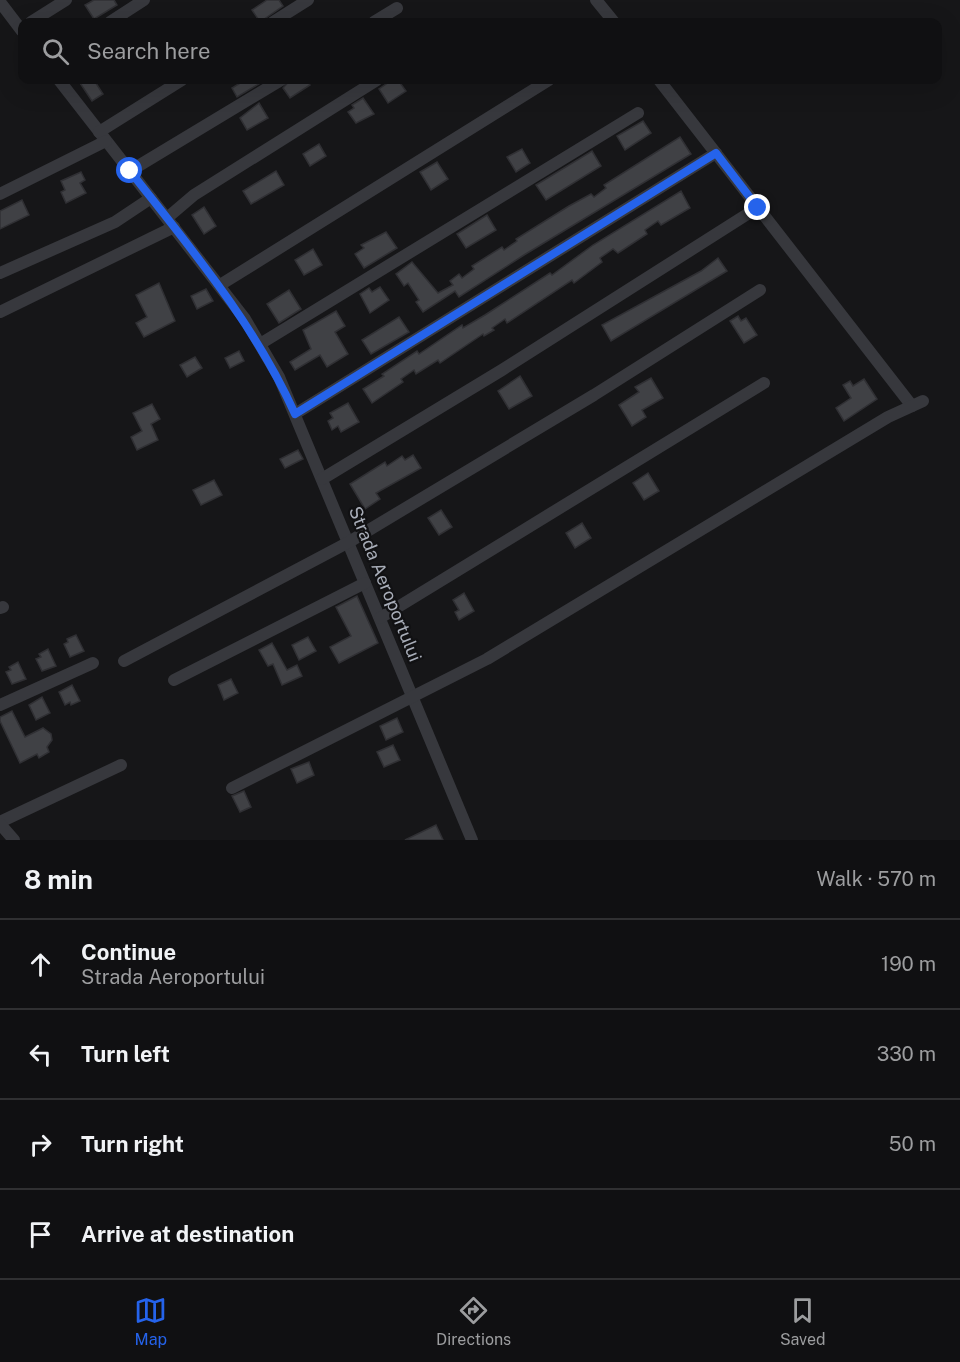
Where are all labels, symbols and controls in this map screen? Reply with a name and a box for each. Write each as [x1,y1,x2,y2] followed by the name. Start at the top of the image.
[18,18,942,84] search box
[39,35,72,68] icon: search
[87,38,211,64] text: Search here
[116,157,142,183] route start
[744,194,770,220] route end
[345,503,426,665] street label: Strada Aeroportului
[24,864,93,895] text: 8 min
[817,867,936,891] text: Walk · 570 m
[81,939,176,965] text: Continue
[24,948,57,981] icon: ahead
[881,952,936,976] text: 190 m
[81,965,265,989] text: Strada Aeroportului
[24,1038,57,1071] icon: left
[81,1041,170,1067] text: Turn left
[877,1042,936,1066] text: 330 m
[24,1128,57,1161] icon: right
[81,1131,184,1157] text: Turn right
[889,1132,936,1156] text: 50 m
[24,1218,57,1251] icon: arrive
[81,1221,294,1247] text: Arrive at destination
[134,1294,167,1349] tab: Map
[436,1294,511,1349] tab: Directions
[780,1294,826,1349] tab: Saved

